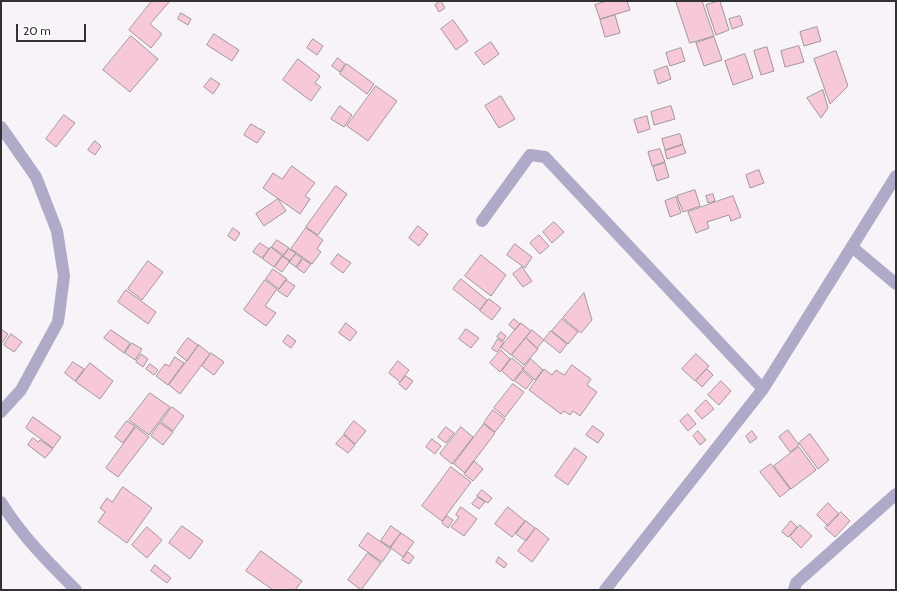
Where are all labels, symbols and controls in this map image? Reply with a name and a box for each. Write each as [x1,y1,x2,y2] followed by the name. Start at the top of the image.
[18,16,88,42] scale bar
[23,23,51,38] text: 20 m

